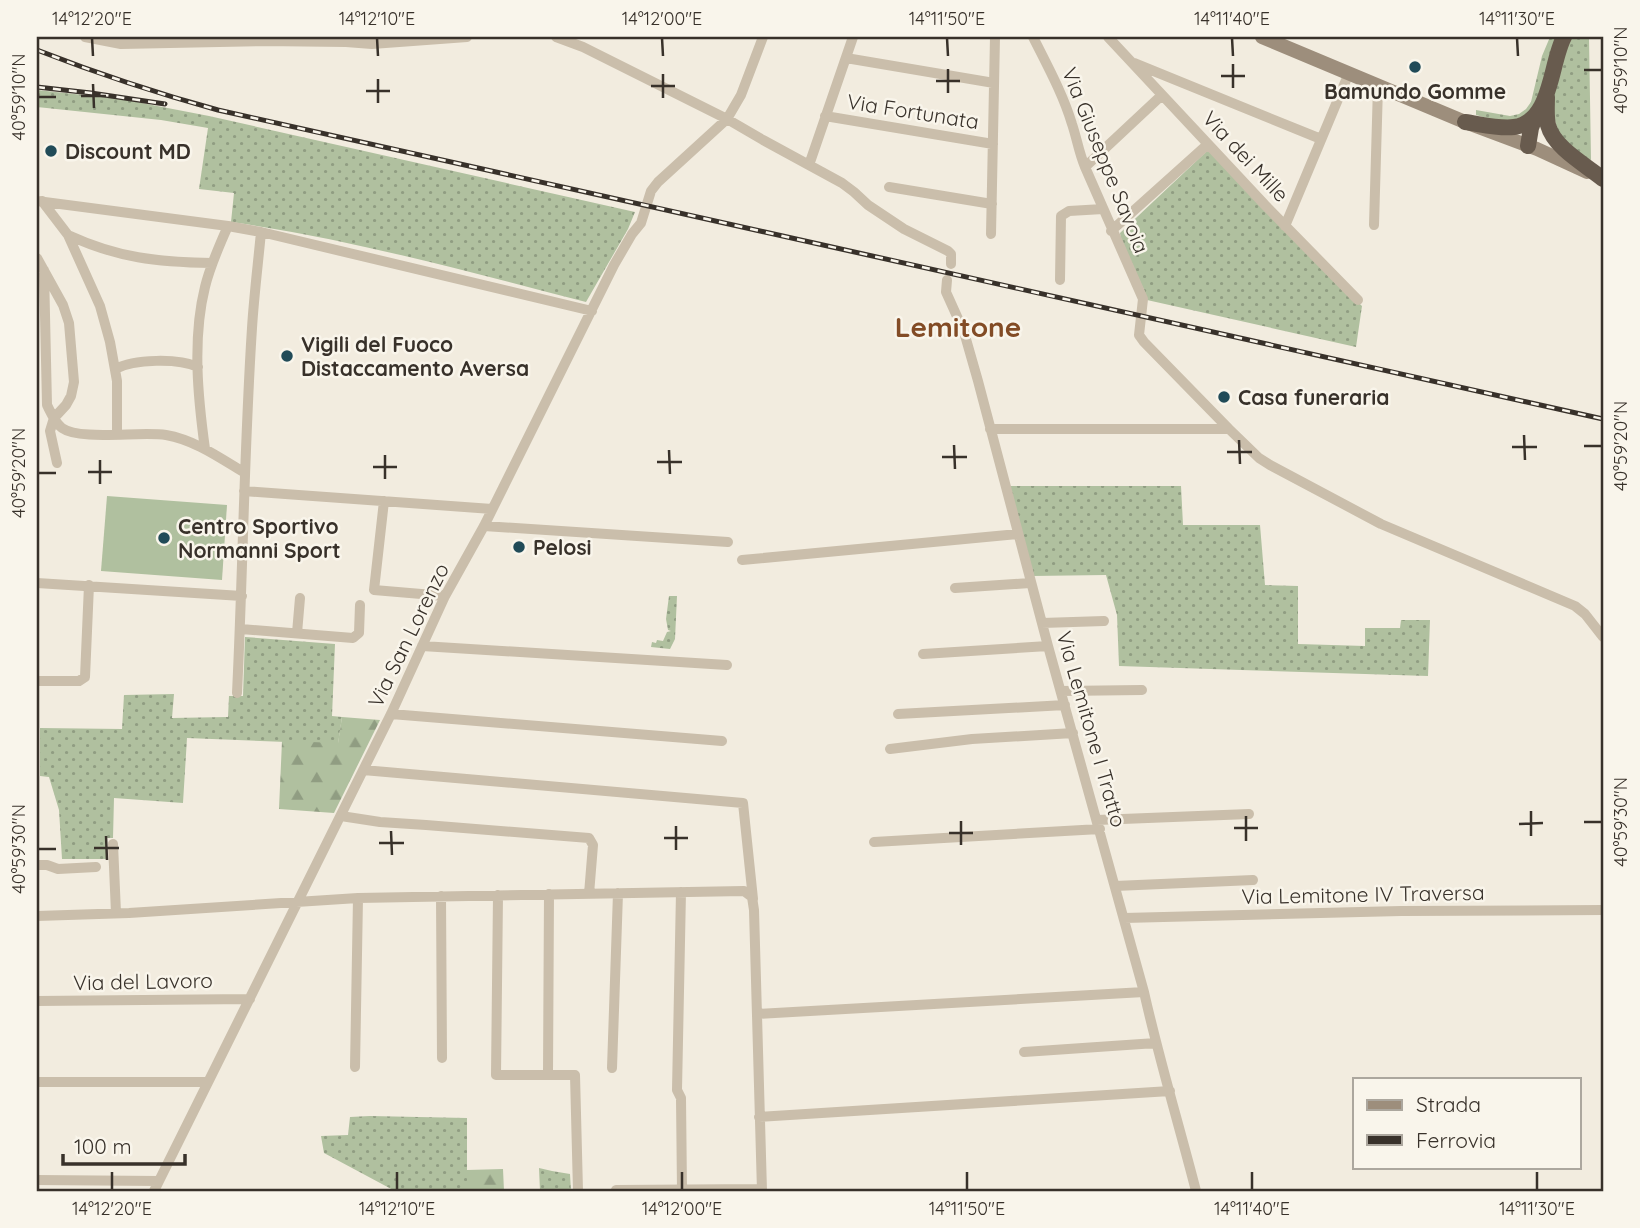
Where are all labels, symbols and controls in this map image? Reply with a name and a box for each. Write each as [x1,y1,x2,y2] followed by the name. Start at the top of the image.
[52,7,132,30] text: 14°12'20"E
[339,7,415,30] text: 14°12'10"E
[622,7,702,30] text: 14°12'00"E
[909,7,985,30] text: 14°11'50"E
[1194,7,1270,30] text: 14°11'40"E
[1479,7,1555,30] text: 14°11'30"E
[1609,27,1632,113] text: 40°59'10"N
[7,54,30,140] text: 40°59'10"N
[1407,59,1423,75] marker: Bamundo Gomme
[1057,63,1155,257] street label: Via Giuseppe Savoia
[1324,78,1506,104] place label: Bamundo Gomme
[845,88,981,134] street label: Via Fortunata
[1197,105,1295,207] street label: Via dei Mille
[65,138,191,164] place label: Discount MD
[43,143,59,159] marker: Discount MD
[895,309,1021,344] district label: Lemitone
[301,331,529,381] place label: Vigili del Fuoco Distaccamento Aversa
[279,348,295,364] marker: Vigili del Fuoco Distaccamento Aversa
[1238,384,1389,410] place label: Casa funeraria
[1216,389,1232,405] marker: Casa funeraria
[1609,401,1632,491] text: 40°59'20"N
[7,428,30,518] text: 40°59'20"N
[178,513,341,563] place label: Centro Sportivo Normanni Sport
[156,530,172,546] marker: Centro Sportivo Normanni Sport
[533,534,592,560] place label: Pelosi
[511,539,527,555] marker: Pelosi
[362,559,454,711] street label: Via San Lorenzo
[1052,628,1132,830] street label: Via Lemitone I Tratto
[1609,777,1632,867] text: 40°59'30"N
[7,804,30,894] text: 40°59'30"N
[1241,879,1485,909] street label: Via Lemitone IV Traversa
[73,967,213,995] street label: Via del Lavoro
[1353,1078,1580,1168] legend
[1416,1091,1481,1117] text: Strada
[63,1123,186,1167] scale bar
[1416,1127,1496,1153] text: Ferrovia
[74,1133,132,1159] text: 100 m
[72,1197,152,1220] text: 14°12'20"E
[359,1197,435,1220] text: 14°12'10"E
[642,1197,722,1220] text: 14°12'00"E
[929,1197,1005,1220] text: 14°11'50"E
[1214,1197,1290,1220] text: 14°11'40"E
[1499,1197,1575,1220] text: 14°11'30"E

